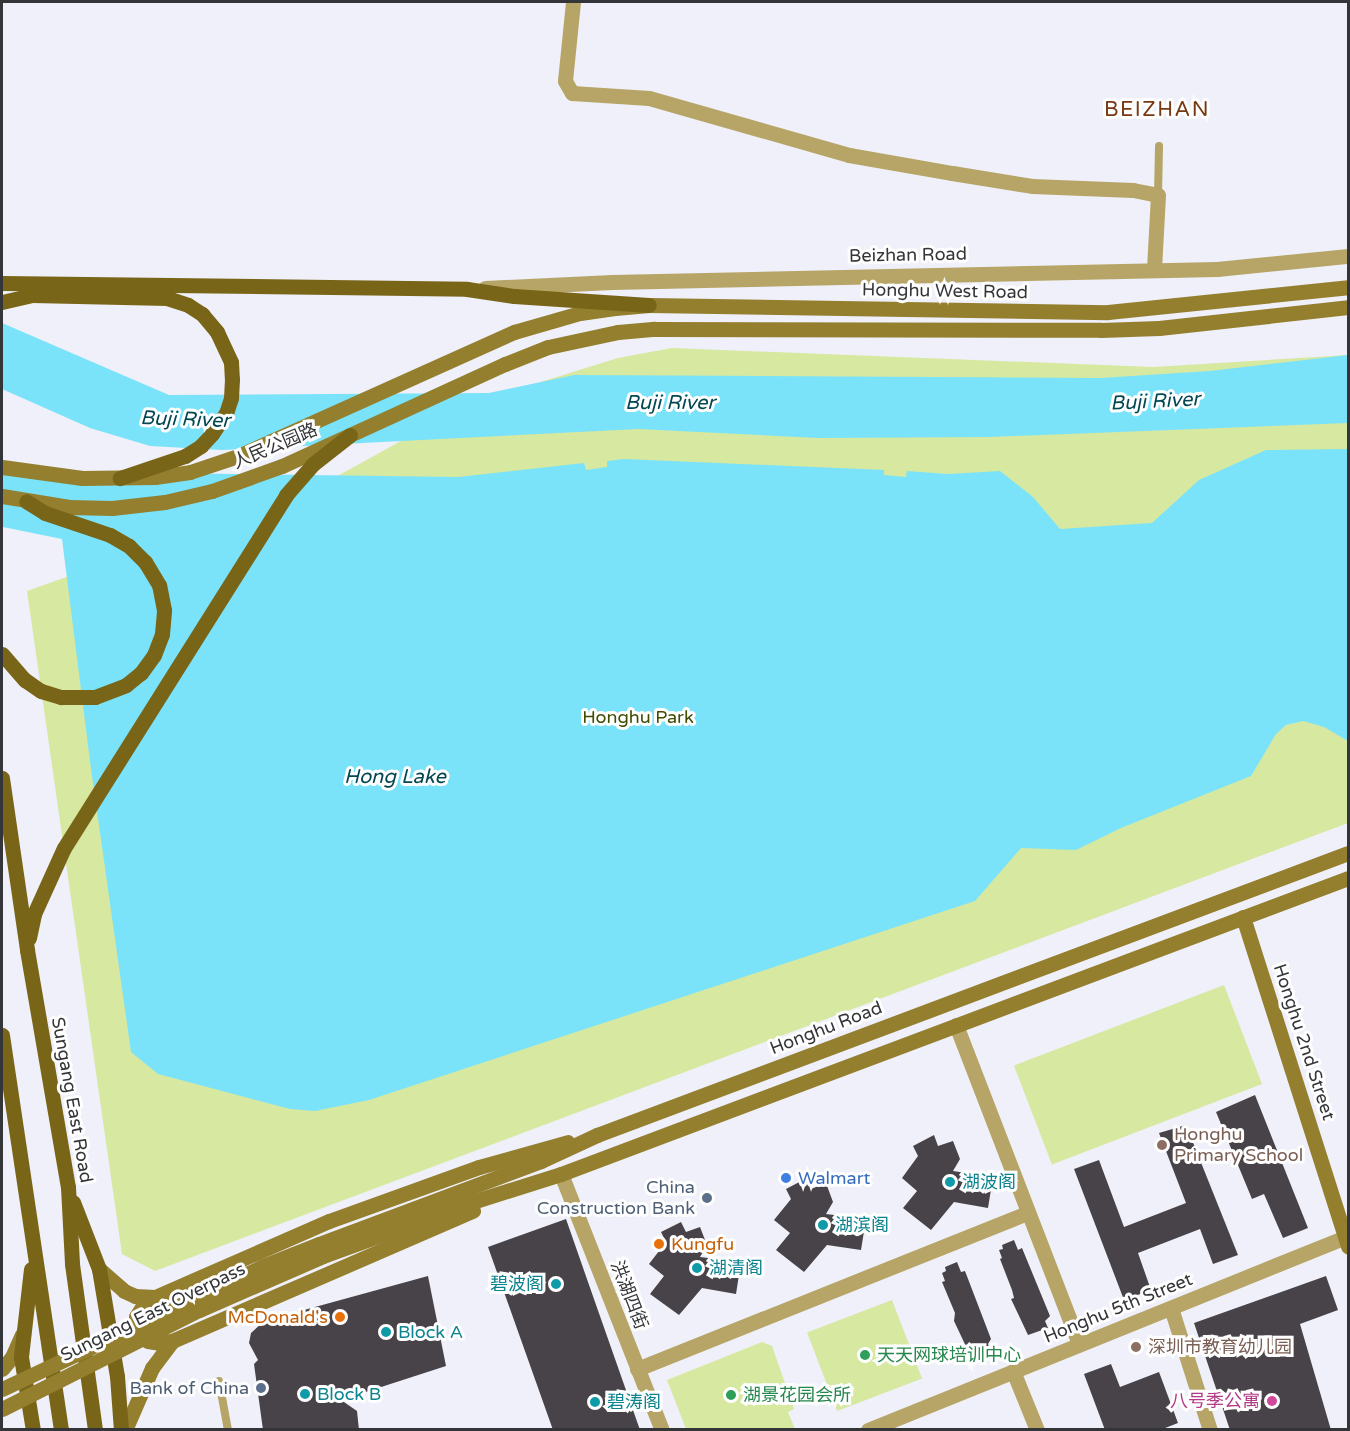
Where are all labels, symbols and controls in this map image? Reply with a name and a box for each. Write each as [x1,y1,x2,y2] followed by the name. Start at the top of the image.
[1104,97,1210,123] district label: BEIZHAN
[849,243,967,267] street label: Beizhan Road
[862,279,1028,303] street label: Honghu West Road
[1110,388,1200,416] water label: Buji River
[625,391,715,415] water label: Buji River
[140,406,230,434] water label: Buji River
[229,418,321,474] street label: 人民公园路
[582,706,694,728] park label: Honghu Park
[344,765,446,789] water label: Hong Lake
[1269,961,1339,1123] street label: Honghu 2nd Street
[767,997,885,1059] street label: Honghu Road
[47,1015,97,1185] street label: Sungang East Road
[1174,1124,1303,1166] place label: Honghu Primary School
[1155,1138,1169,1152] marker: Honghu Primary School
[798,1167,870,1189] place label: Walmart
[779,1171,793,1185] marker: Walmart
[962,1171,1016,1193] place label: 湖波阁
[943,1175,957,1189] marker: 湖波阁
[537,1177,695,1220] place label: China Construction Bank
[700,1191,714,1205] marker: China Construction Bank
[835,1214,889,1236] place label: 湖滨阁
[816,1218,830,1232] marker: 湖滨阁
[671,1233,734,1255] place label: Kungfu
[652,1237,666,1251] marker: Kungfu
[709,1257,763,1279] place label: 湖清阁
[57,1258,249,1366] street label: Sungang East Overpass
[606,1258,652,1332] street label: 洪湖四街
[690,1261,704,1275] marker: 湖清阁
[1041,1268,1195,1348] street label: Honghu 5th Street
[490,1273,544,1295] place label: 碧波阁
[549,1277,563,1291] marker: 碧波阁
[228,1306,328,1328] place label: McDonald's
[333,1310,347,1324] marker: McDonald's
[398,1321,463,1343] place label: Block A
[379,1325,393,1339] marker: Block A
[1148,1336,1292,1358] place label: 深圳市教育幼儿园
[1129,1340,1143,1354] marker: 深圳市教育幼儿园
[877,1344,1021,1366] place label: 天天网球培训中心
[858,1348,872,1362] marker: 天天网球培训中心
[130,1377,249,1399] place label: Bank of China
[254,1381,268,1395] marker: Bank of China
[317,1383,381,1405] place label: Block B
[743,1384,851,1406] place label: 湖景花园会所
[298,1387,312,1401] marker: Block B
[724,1388,738,1402] marker: 湖景花园会所
[1170,1390,1260,1412] place label: 八号季公寓
[607,1391,661,1413] place label: 碧涛阁
[1265,1394,1279,1408] marker: 八号季公寓
[588,1395,602,1409] marker: 碧涛阁

